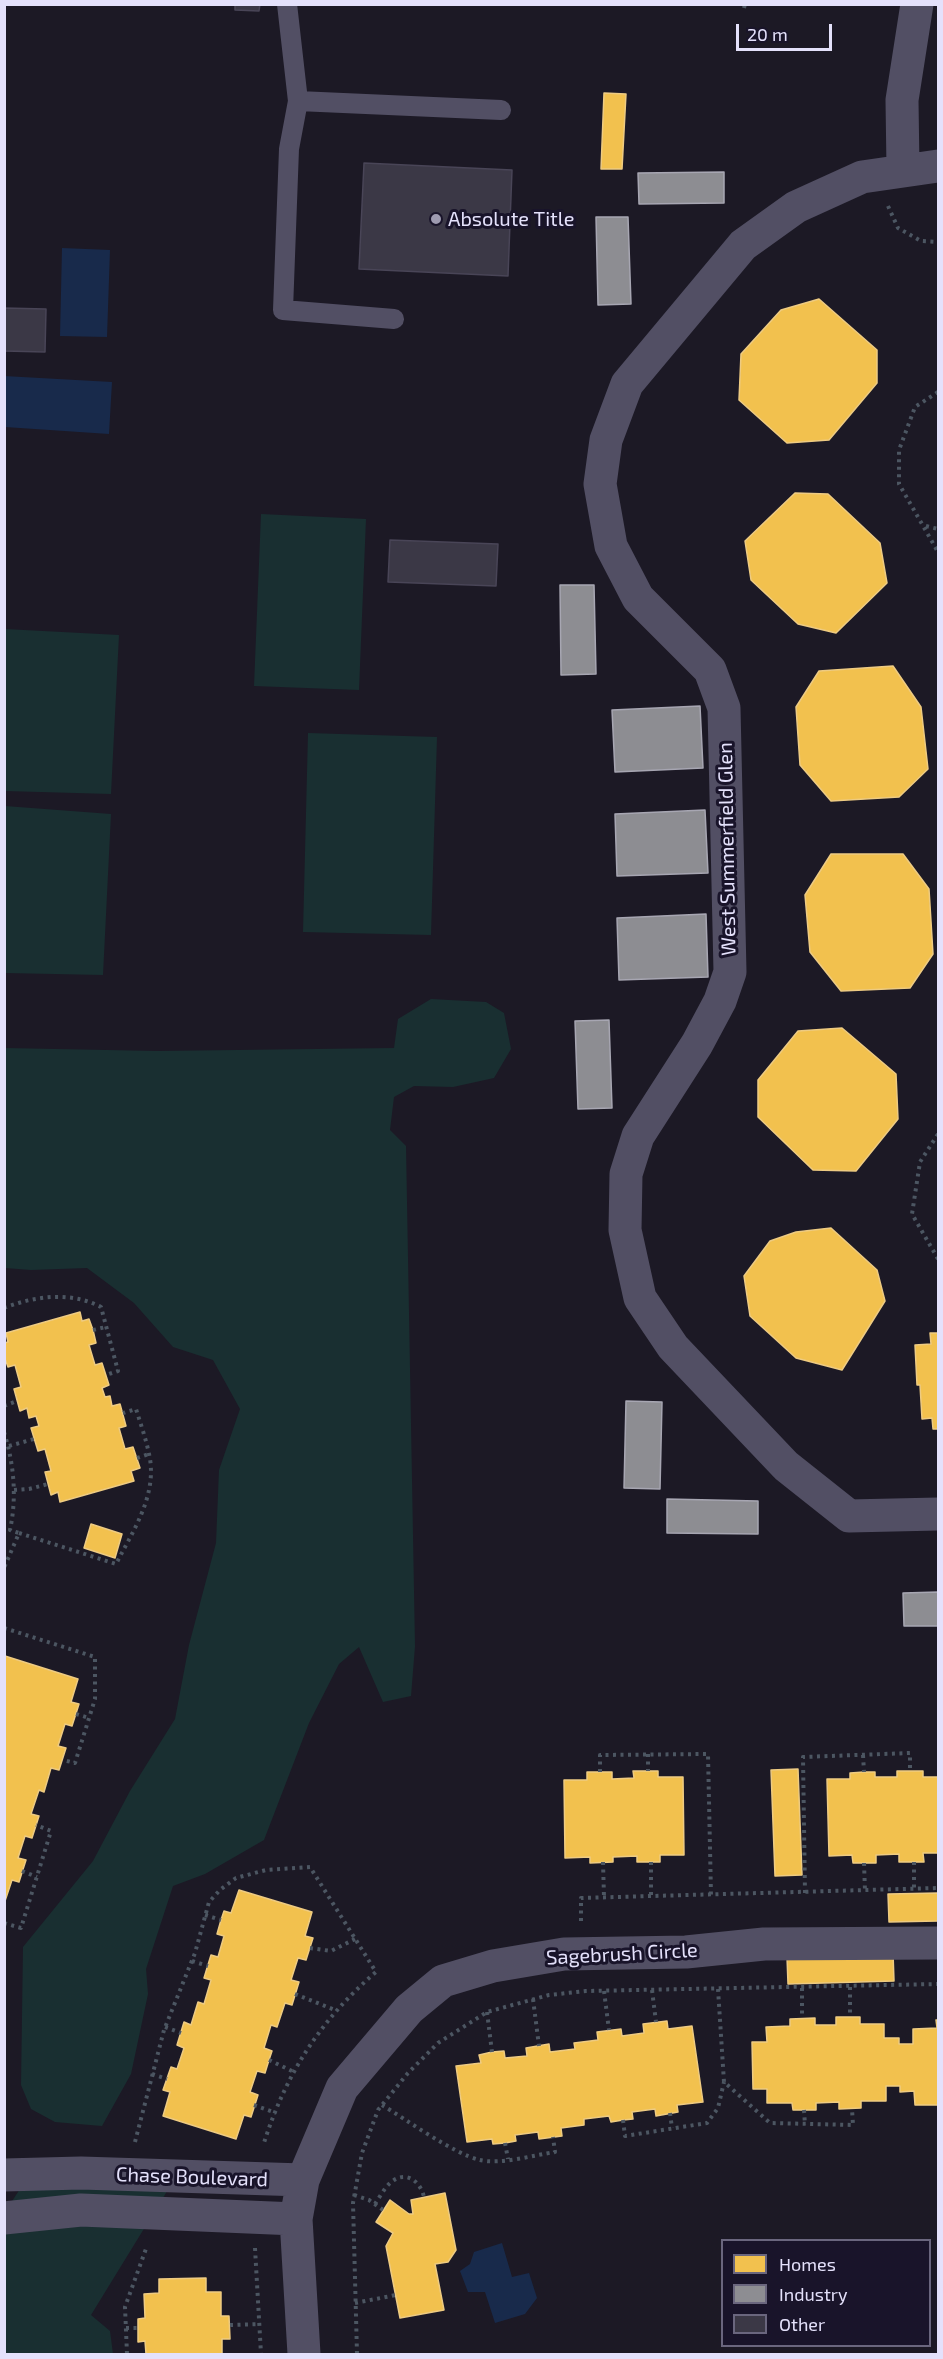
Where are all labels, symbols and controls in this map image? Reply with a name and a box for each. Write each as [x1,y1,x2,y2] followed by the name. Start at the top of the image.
[739,12,835,50] scale bar
[747,23,788,45] text: 20 m
[448,207,574,231] place label: Absolute Title
[429,212,443,226] marker: Absolute Title
[713,742,741,956] street label: West Summerfield Glen
[546,1938,698,1970] street label: Sagebrush Circle
[116,2162,268,2192] street label: Chase Boulevard
[721,2239,931,2347] legend
[779,2253,836,2275] text: Homes
[779,2283,848,2305] text: Industry
[779,2313,825,2335] text: Other

